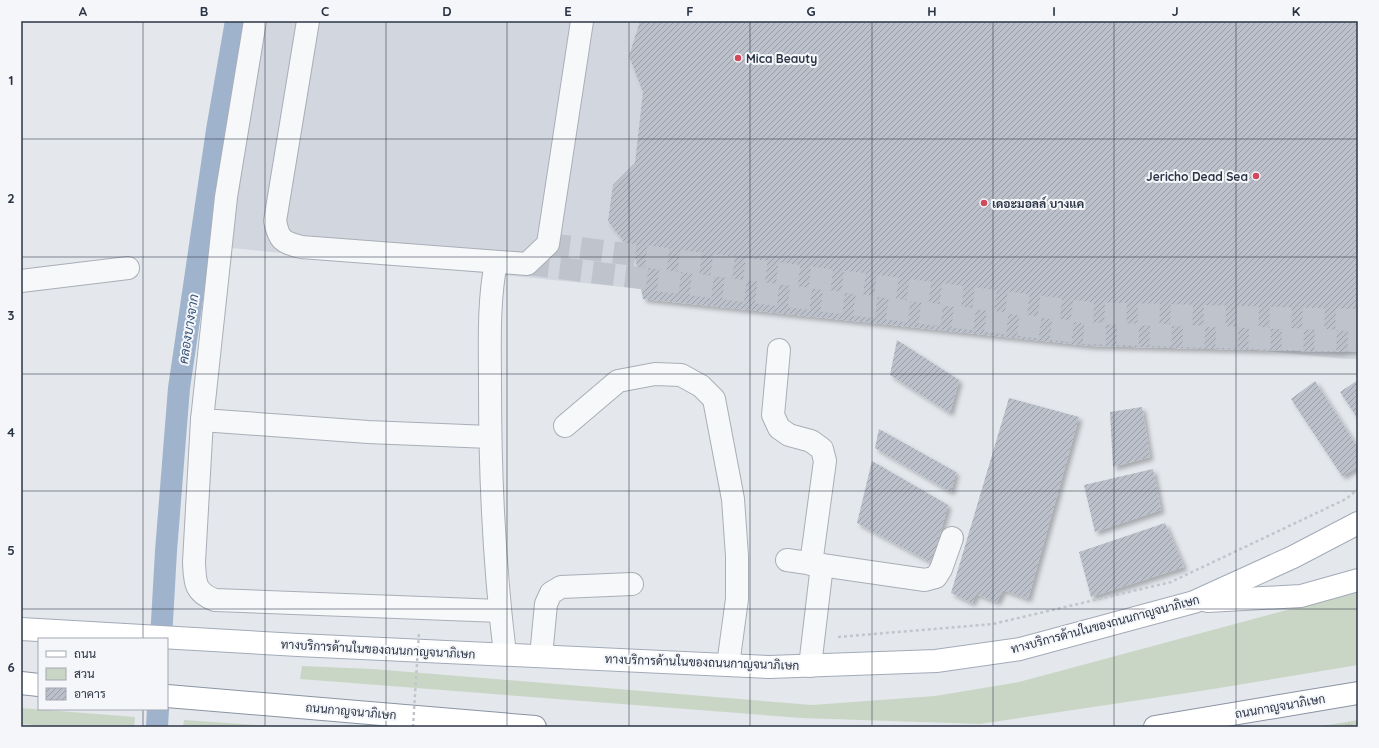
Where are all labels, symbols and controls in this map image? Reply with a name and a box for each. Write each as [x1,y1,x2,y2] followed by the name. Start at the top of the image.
[79,3,88,19] text: A
[200,3,208,19] text: B
[321,3,329,19] text: C
[442,3,452,19] text: D
[564,3,572,19] text: E
[686,3,694,19] text: F
[806,3,816,19] text: G
[927,3,937,19] text: H
[1052,3,1056,19] text: I
[1171,3,1179,19] text: J
[1292,3,1301,19] text: K
[746,51,817,66] place label: Mica Beauty
[733,53,743,63] marker: Mica Beauty
[8,72,14,88] text: 1
[1146,169,1248,184] place label: Jericho Dead Sea
[1251,171,1261,181] marker: Jericho Dead Sea
[7,190,15,206] text: 2
[992,196,1084,211] place label: เดอะมอลล์ บางแค
[979,198,989,208] marker: เดอะมอลล์ บางแค
[175,293,201,365] water label: คลองบางจาก
[8,307,15,323] text: 3
[7,424,15,440] text: 4
[7,542,15,558] text: 5
[1009,592,1201,656] street label: ทางบริการด้านในของถนนกาญจนาภิเษก
[280,636,476,662] street label: ทางบริการด้านในของถนนกาญจนาภิเษก
[38,638,168,710] legend
[74,646,97,661] text: ถนน
[604,651,800,673] street label: ทางบริการด้านในของถนนกาญจนาภิเษก
[7,659,15,675] text: 6
[74,666,95,681] text: สวน
[74,686,106,701] text: อาคาร
[1234,691,1326,721] street label: ถนนกาญจนาภิเษก
[305,700,397,722] street label: ถนนกาญจนาภิเษก

